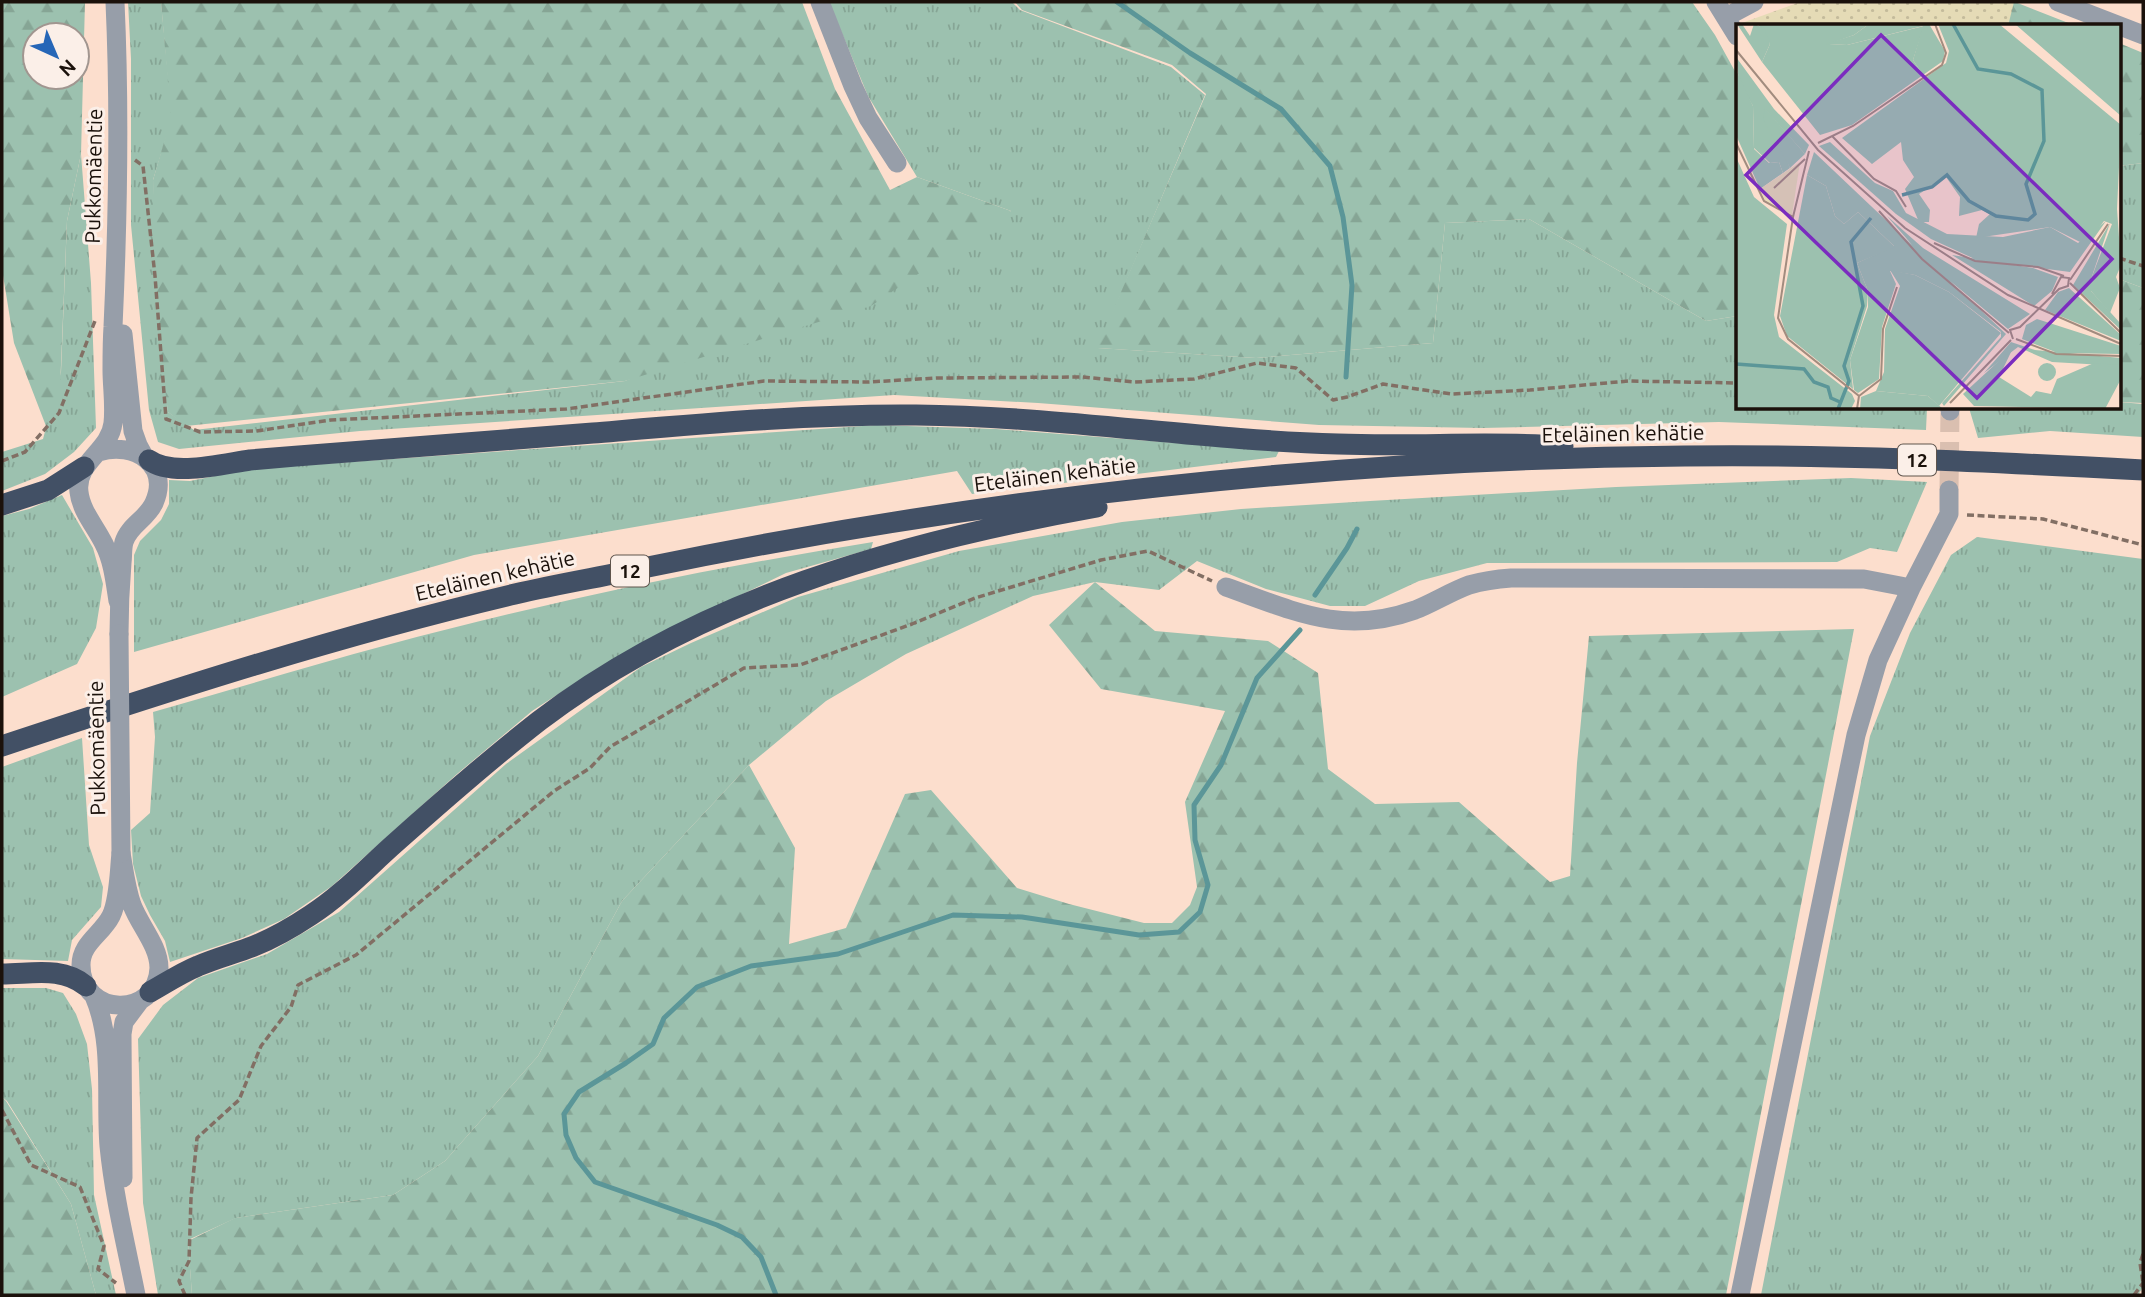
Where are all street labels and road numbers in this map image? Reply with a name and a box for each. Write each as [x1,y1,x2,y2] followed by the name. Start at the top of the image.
[80,108,106,244] street label: Pukkomäentie
[1541,420,1705,446] street label: Eteläinen kehätie
[1898,444,1936,475] road number: 12
[973,452,1137,496] street label: Eteläinen kehätie
[413,545,577,605] street label: Eteläinen kehätie
[611,556,649,586] road number: 12
[83,680,109,816] street label: Pukkomäentie

